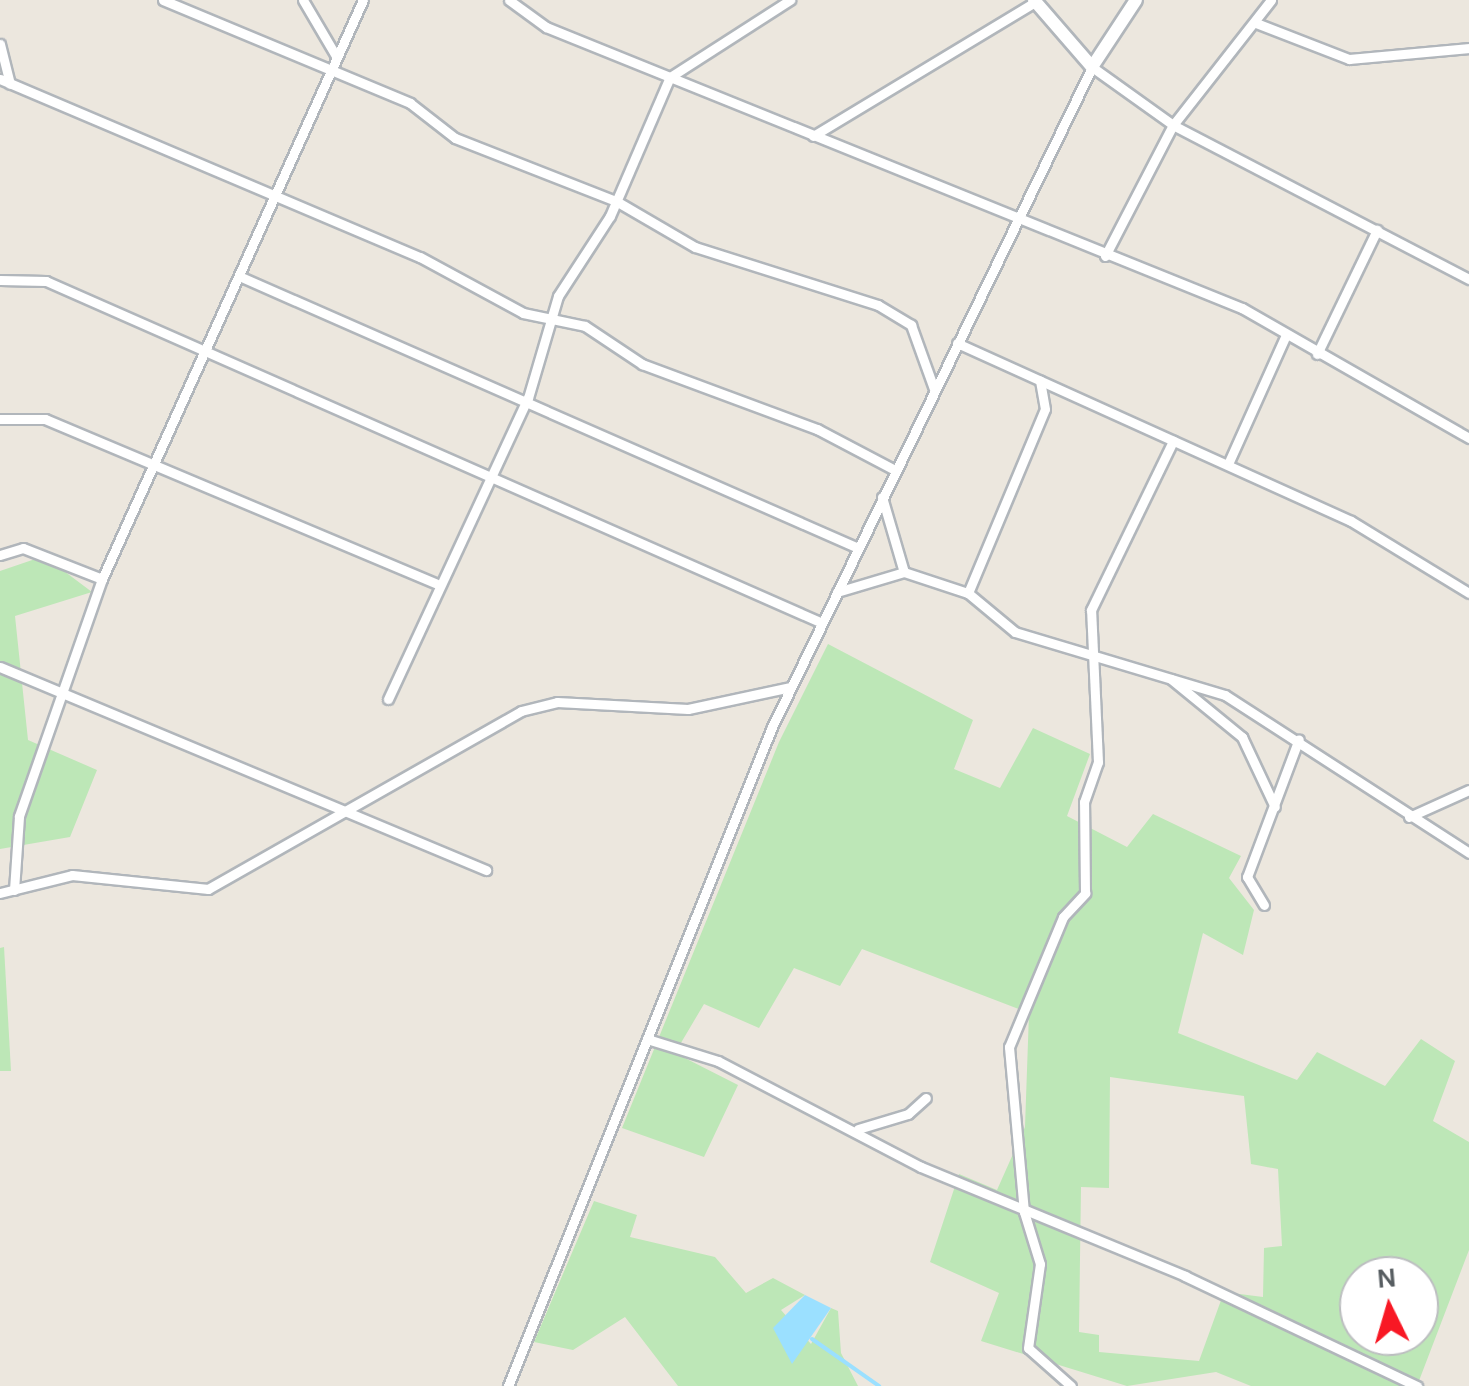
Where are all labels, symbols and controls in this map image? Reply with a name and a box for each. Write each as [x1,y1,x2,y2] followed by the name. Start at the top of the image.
[1339,1256,1439,1356] north arrow
[1375,1260,1398,1295] text: N

